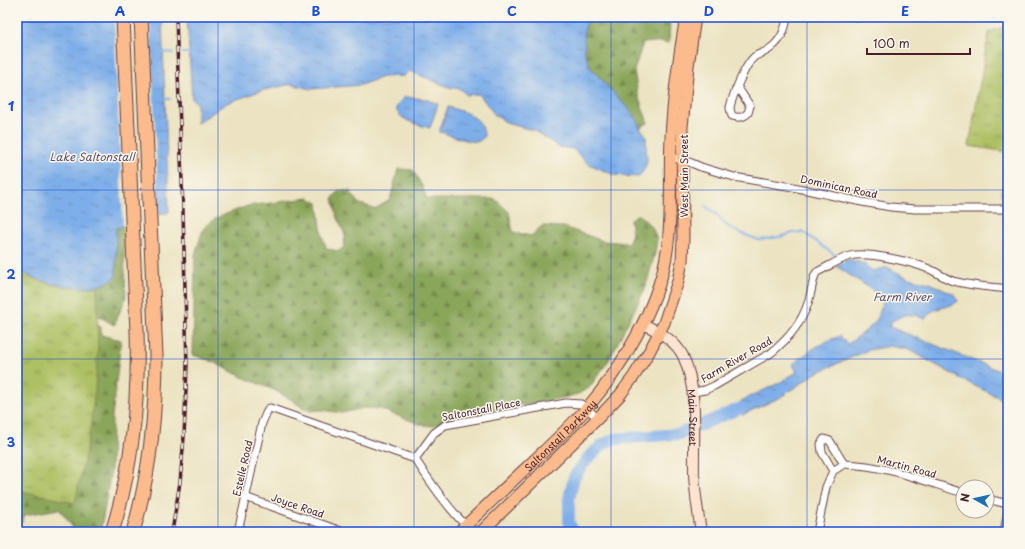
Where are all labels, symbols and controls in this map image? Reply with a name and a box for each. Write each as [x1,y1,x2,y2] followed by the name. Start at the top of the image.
[115,1,125,20] text: A
[312,1,321,20] text: B
[507,1,517,20] text: C
[704,1,714,20] text: D
[901,1,909,20] text: E
[867,30,970,56] scale bar
[873,34,910,52] text: 100 m
[8,96,14,115] text: 1
[676,134,691,218] street label: West Main Street
[50,148,137,165] water label: Lake Saltonstall
[799,171,879,202] street label: Dominican Road
[6,264,16,283] text: 2
[873,288,933,305] water label: Farm River
[697,332,775,386] street label: Farm River Road
[685,388,702,446] street label: Main Street
[441,394,521,424] street label: Saltonstall Place
[520,396,600,474] street label: Saltonstall Parkway
[7,432,16,451] text: 3
[228,438,256,498] street label: Estelle Road
[876,451,939,481] street label: Martin Road
[955,479,995,519] north arrow
[269,489,327,522] street label: Joyce Road
[956,492,974,503] text: N

